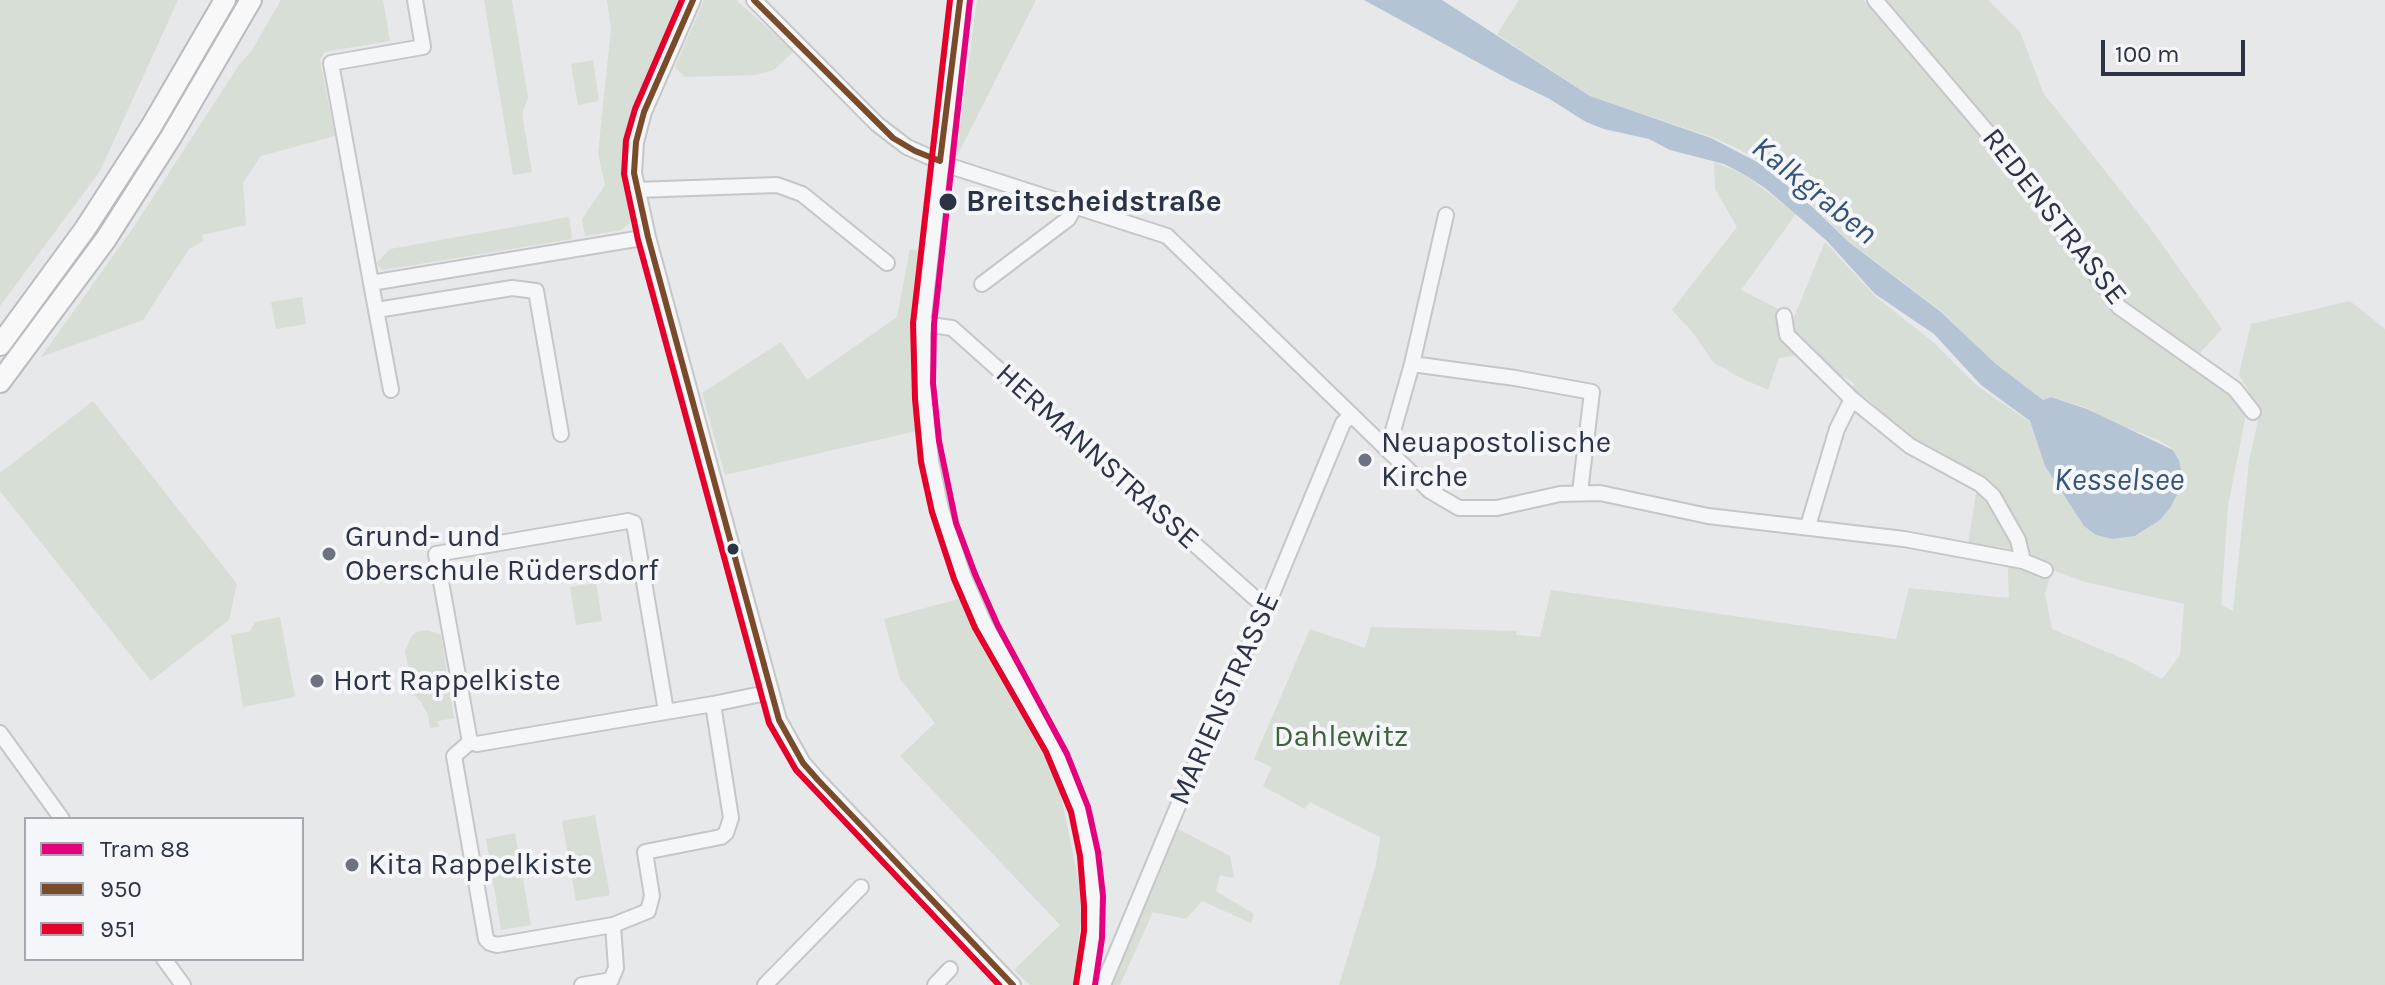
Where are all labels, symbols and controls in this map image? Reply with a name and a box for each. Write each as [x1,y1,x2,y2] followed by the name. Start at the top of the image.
[2105,24,2249,74] scale bar
[2115,40,2180,68] text: 100 m
[1974,121,2134,313] street label: REDENSTRASSE
[1743,129,1885,253] water label: Kalkgraben
[966,184,1222,220] place label: Breitscheidstraße
[937,191,959,213] marker: Breitscheidstraße
[988,356,1206,558] street label: HERMANNSTRASSE
[1381,425,1611,496] place label: Neuapostolische Kirche
[1356,451,1374,469] marker: Neuapostolische Kirche
[2054,462,2184,500] water label: Kesselsee
[345,519,658,590] place label: Grund- und Oberschule Rüdersdorf
[725,541,741,557] unlabelled marker
[320,545,338,563] marker: Grund- und Oberschule Rüdersdorf
[1162,587,1288,811] street label: MARIENSTRASSE
[333,663,561,699] place label: Hort Rappelkiste
[308,672,326,690] marker: Hort Rappelkiste
[1274,719,1408,755] park label: Dahlewitz
[24,817,304,961] legend
[100,835,190,863] text: Tram 88
[368,847,592,883] place label: Kita Rappelkiste
[343,856,361,874] marker: Kita Rappelkiste
[100,875,142,903] text: 950
[100,915,135,943] text: 951

